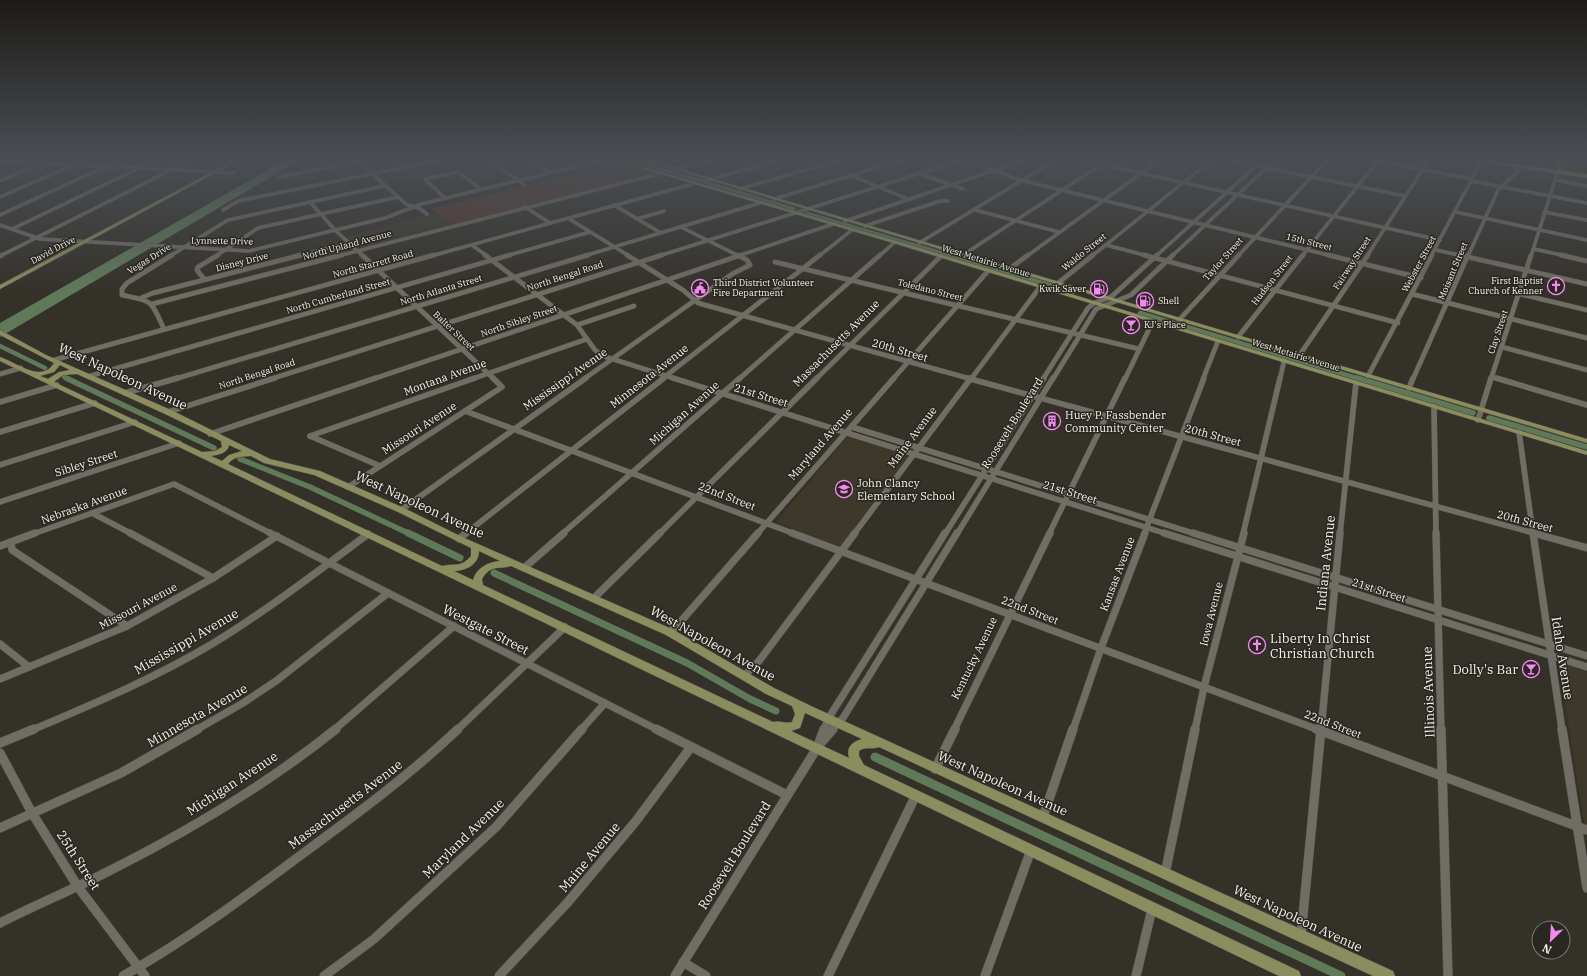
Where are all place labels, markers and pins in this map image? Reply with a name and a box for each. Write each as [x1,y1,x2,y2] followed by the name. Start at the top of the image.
[1468,275,1543,296] place label: First Baptist Church of Kenner
[1546,276,1566,296] church icon: First Baptist Church of Kenner
[713,277,814,298] place label: Third District Volunteer Fire Department
[690,278,710,298] public building icon: Third District Volunteer Fire Department
[1089,279,1109,299] fuel station icon: Kwik Saver
[1039,283,1086,294] place label: Kwik Saver
[1135,291,1155,311] fuel station icon: Shell
[1158,295,1179,306] place label: Shell
[1121,315,1141,335] bar icon: KJ's Place
[1144,319,1186,330] place label: KJ's Place
[1065,408,1166,435] place label: Huey P. Fassbender Community Center
[1042,411,1062,431] building icon: Huey P. Fassbender Community Center
[857,476,955,503] place label: John Clancy Elementary School
[834,479,854,499] school or university icon: John Clancy Elementary School
[1270,630,1375,662] place label: Liberty In Christ Christian Church
[1247,635,1267,655] church icon: Liberty In Christ Christian Church
[1521,659,1541,679] bar icon: Dolly's Bar
[1452,661,1518,678] place label: Dolly's Bar

